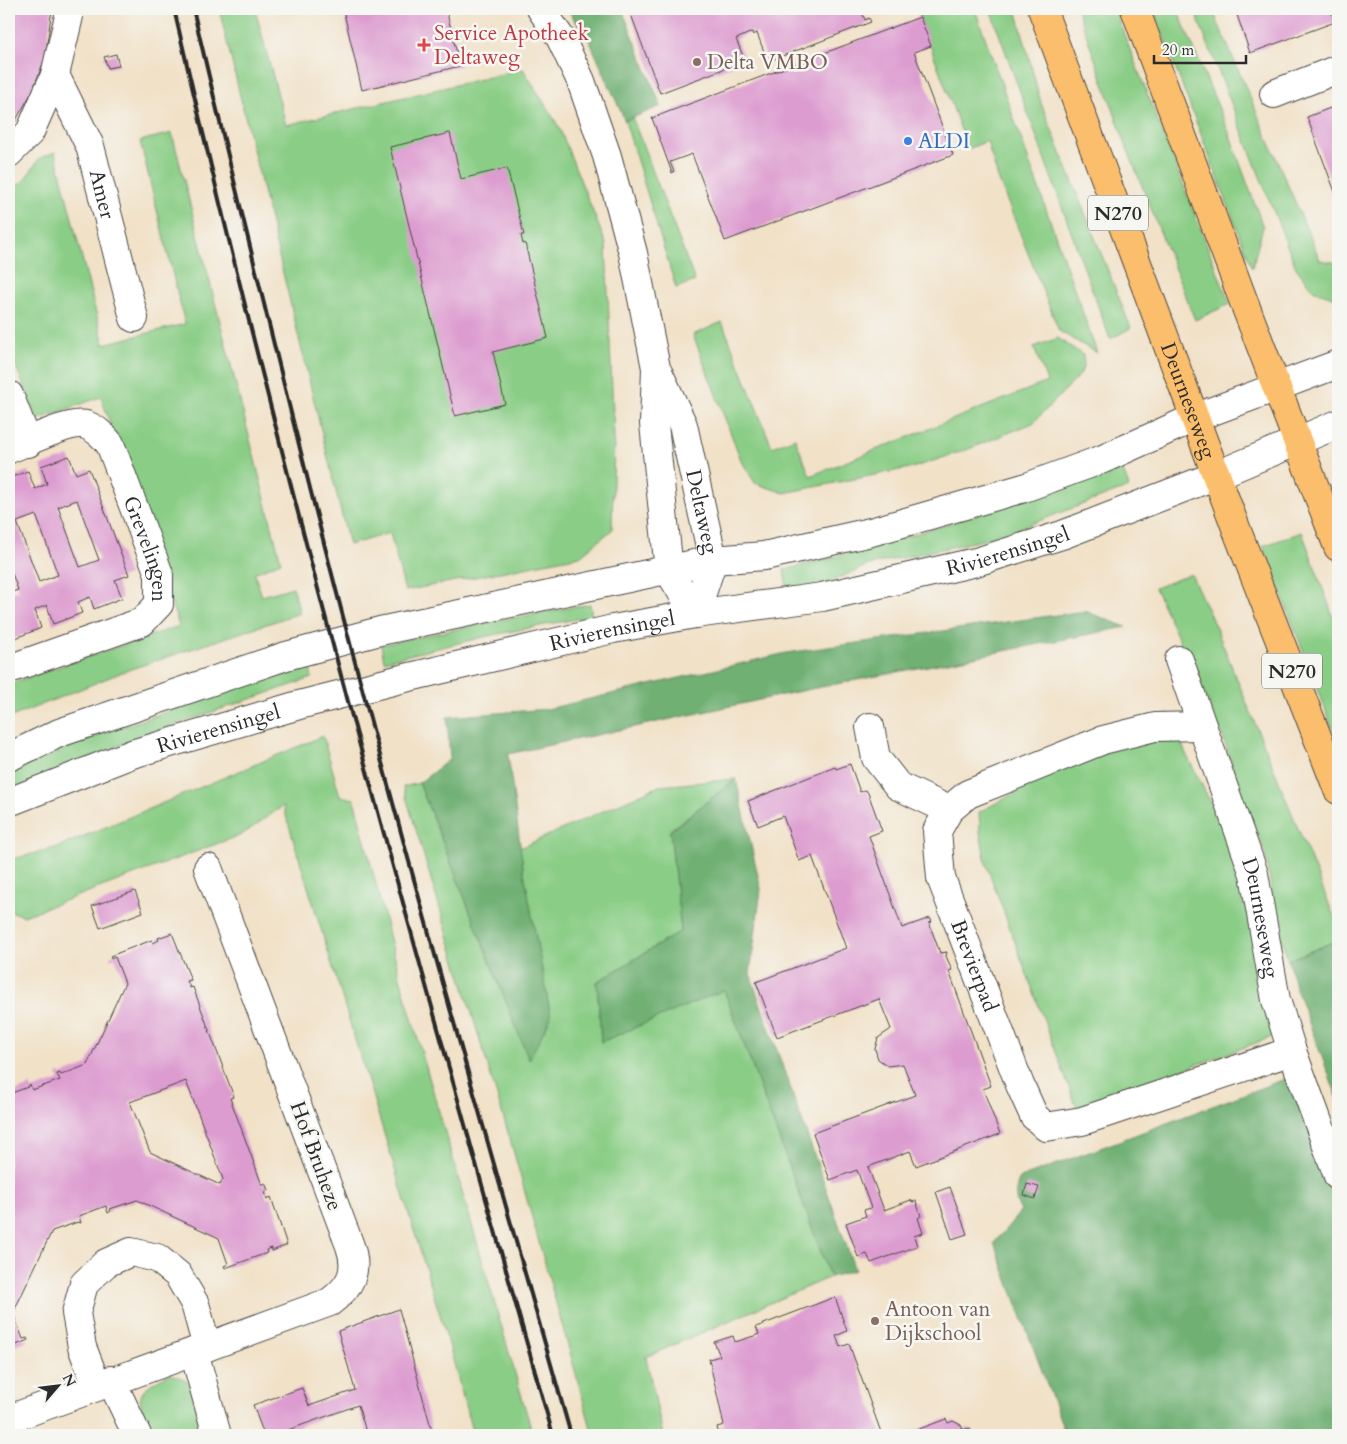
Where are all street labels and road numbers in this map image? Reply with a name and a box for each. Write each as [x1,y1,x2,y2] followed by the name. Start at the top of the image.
[82,167,123,222] street label: Amer
[1088,196,1148,230] road number: N270
[1153,338,1223,463] street label: Deurneseweg
[679,466,726,557] street label: Deltaweg
[116,492,174,602] street label: Grevelingen
[943,519,1074,583] street label: Rivierensingel
[547,603,677,658] street label: Rivierensingel
[1262,654,1322,688] road number: N270
[153,697,283,760] street label: Rivierensingel
[1235,853,1286,980] street label: Deurneseweg
[944,915,1005,1016] street label: Brevierpad
[283,1097,349,1215] street label: Hof Bruheze

